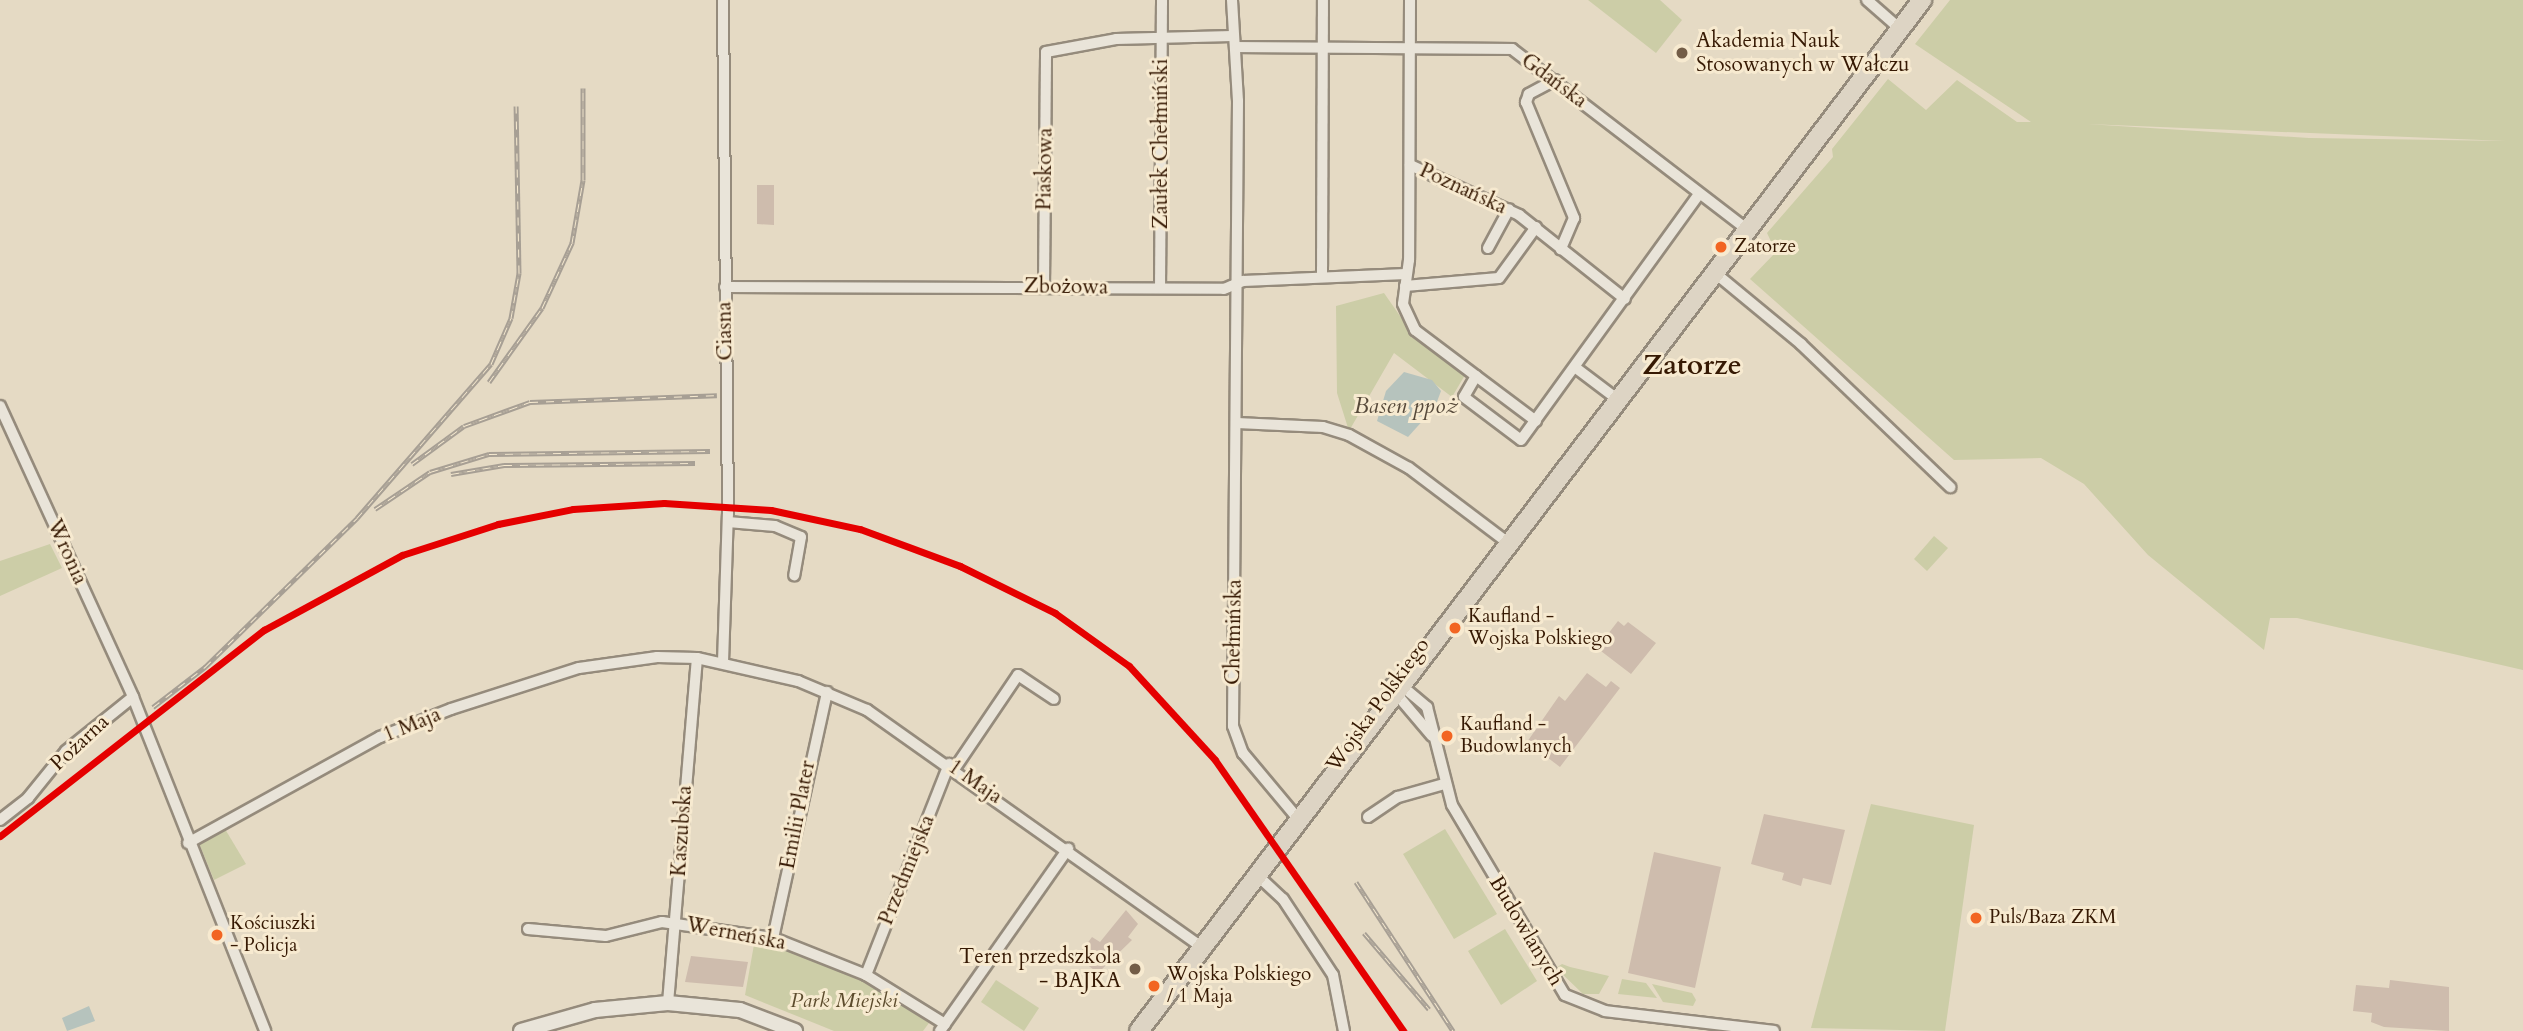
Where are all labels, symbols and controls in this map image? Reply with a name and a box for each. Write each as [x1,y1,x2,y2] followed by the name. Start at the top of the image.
[1696,28,1910,78] place label: Akademia Nauk Stosowanych w Wałczu
[1674,45,1690,61] marker: Akademia Nauk Stosowanych w Wałczu
[1516,48,1592,114] street label: Gdańska
[1148,59,1174,229] street label: Zaułek Chełmiński
[1032,127,1058,211] street label: Piaskowa
[1415,158,1511,220] street label: Poznańska
[1734,236,1796,258] place label: Zatorze
[1714,240,1728,254] marker: Zatorze
[1024,274,1108,300] street label: Zbożowa
[712,301,738,361] street label: Ciasna
[1642,348,1742,382] district label: Zatorze
[1354,392,1458,420] water label: Basen ppoż
[41,515,93,589] street label: Wronia
[1220,579,1248,685] street label: Chełmińska
[1468,606,1612,650] place label: Kaufland - Wojska Polskiego
[1448,621,1462,635] marker: Kaufland - Wojska Polskiego
[1321,633,1435,777] street label: Wojska Polskiego
[379,702,445,748] street label: 1 Maja
[45,710,115,776] street label: Pożarna
[1460,714,1572,758] place label: Kaufland - Budowlanych
[1440,729,1454,743] marker: Kaufland - Budowlanych
[943,754,1007,810] street label: 1 Maja
[775,759,821,871] street label: Emilii Plater
[666,785,698,877] street label: Kaszubska
[873,811,941,929] street label: Przedmiejska
[1483,871,1569,991] street label: Budowlanych
[1989,907,2117,929] place label: Puls/Baza ZKM
[1969,911,1983,925] marker: Puls/Baza ZKM
[684,912,788,956] street label: Werneńska
[230,913,316,957] place label: Kościuszki - Policja
[210,928,224,942] marker: Kościuszki - Policja
[959,944,1121,994] place label: Teren przedszkola - BAJKA
[1127,961,1143,977] marker: Teren przedszkola - BAJKA
[1167,964,1311,1008] place label: Wojska Polskiego / 1 Maja
[1147,979,1161,993] marker: Wojska Polskiego / 1 Maja
[790,988,898,1014] park label: Park Miejski

